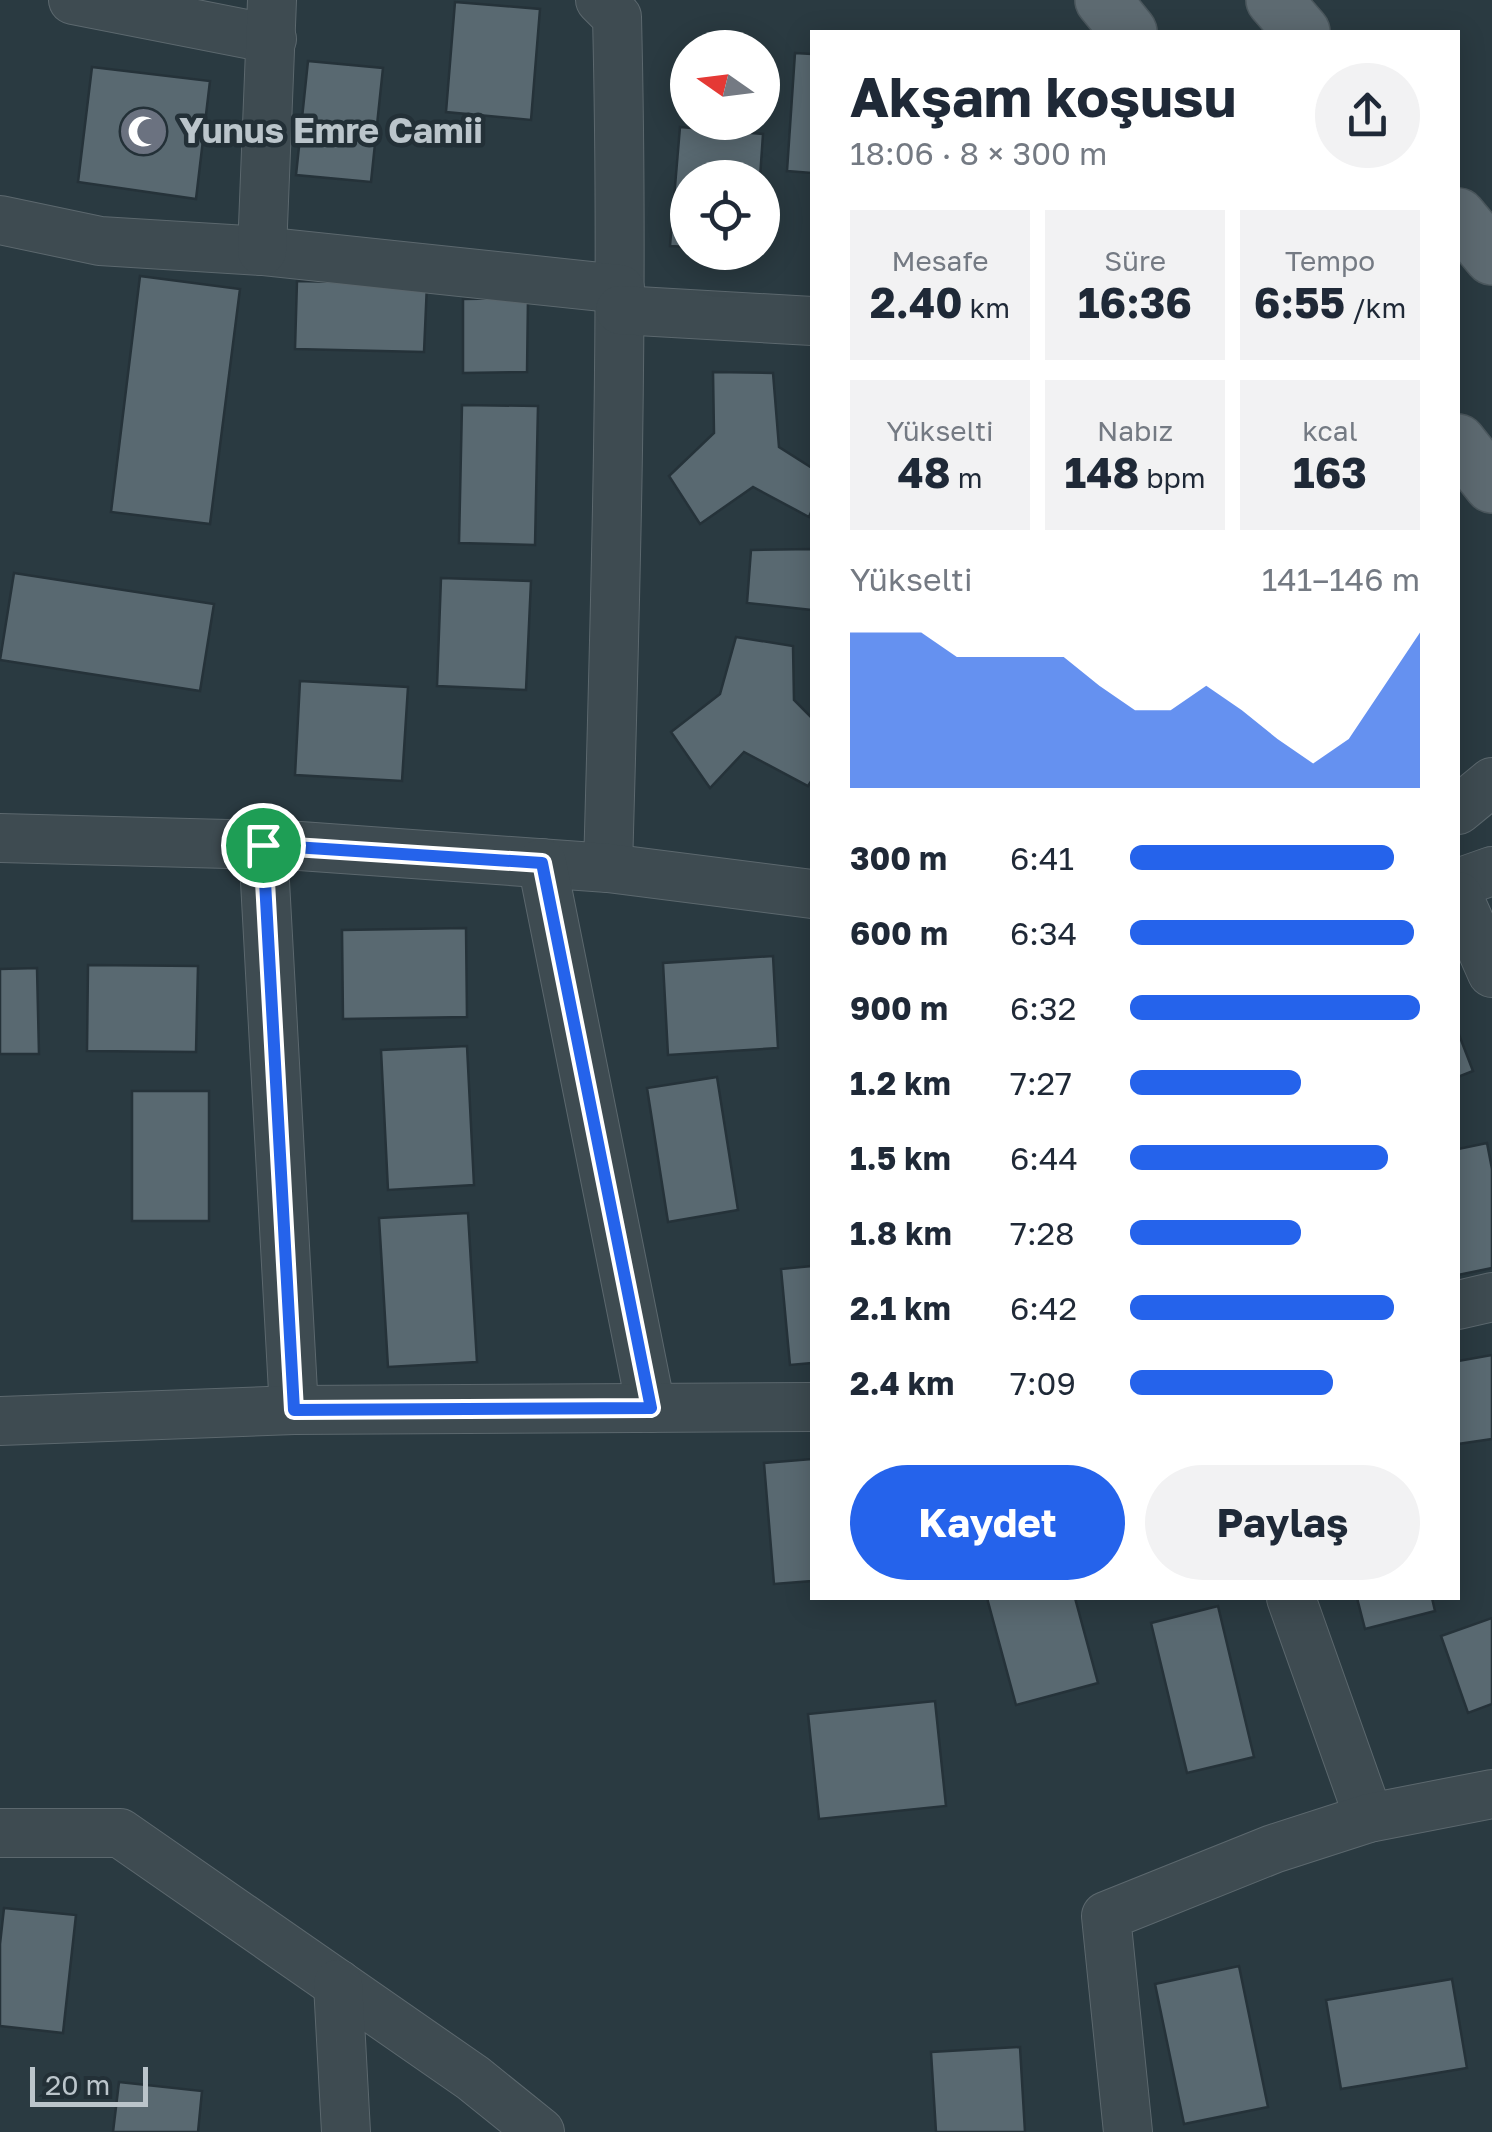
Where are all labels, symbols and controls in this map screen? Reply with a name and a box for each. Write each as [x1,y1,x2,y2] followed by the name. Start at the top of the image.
[670,30,780,140] north arrow
[670,30,780,270] map controls
[850,63,1236,129] text: Akşam koşusu
[1315,63,1420,168] button: share
[118,105,170,157] mosque icon: Yunus Emre Camii
[179,109,483,151] place label: Yunus Emre Camii
[850,134,1107,172] text: 18:06 · 8 × 300 m
[670,160,780,270] button: locate
[891,244,989,277] text: Mesafe
[1104,244,1166,277] text: Süre
[1285,244,1375,277] text: Tempo
[870,277,963,327] text: 2.40
[1078,277,1192,327] text: 16:36
[1254,277,1345,327] text: 6:55
[963,291,1010,324] text: km
[1345,291,1406,324] text: /km
[886,414,994,447] text: Yükselti
[1097,414,1173,447] text: Nabız
[1302,414,1358,447] text: kcal
[898,447,951,497] text: 48
[1065,447,1139,497] text: 148
[1293,447,1367,497] text: 163
[951,461,982,494] text: m
[1139,461,1206,494] text: bpm
[850,560,973,598] text: Yükselti
[1262,560,1420,598] text: 141–146 m
[221,803,306,888] pin
[236,818,291,873] icon: arrive
[850,839,947,877] text: 300 m
[1010,839,1074,877] text: 6:41
[850,914,948,952] text: 600 m
[1010,914,1077,952] text: 6:34
[850,989,948,1027] text: 900 m
[1010,989,1076,1027] text: 6:32
[850,1064,951,1102] text: 1.2 km
[1010,1064,1072,1102] text: 7:27
[850,1139,951,1177] text: 1.5 km
[1010,1139,1078,1177] text: 6:44
[850,1214,952,1252] text: 1.8 km
[1010,1214,1075,1252] text: 7:28
[850,1289,951,1327] text: 2.1 km
[1010,1289,1077,1327] text: 6:42
[850,1364,954,1402] text: 2.4 km
[1010,1364,1076,1402] text: 7:09
[850,1465,1125,1580] button: Kaydet
[1145,1465,1420,1580] button: Paylaş
[30,2062,148,2106] scale bar
[45,2068,110,2101] text: 20 m

